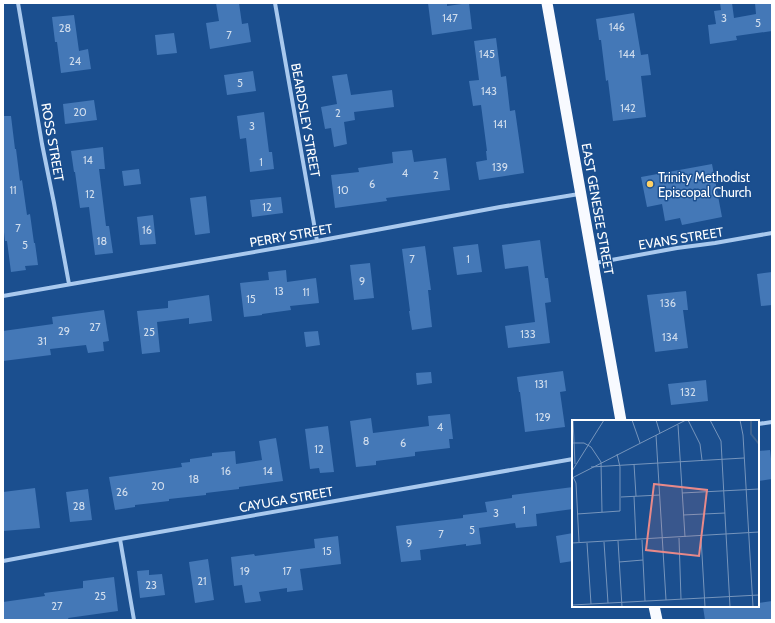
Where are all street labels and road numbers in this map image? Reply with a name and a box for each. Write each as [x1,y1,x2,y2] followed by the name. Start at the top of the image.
[288,62,324,178] street label: BEARDSLEY STREET
[38,101,68,183] street label: ROSS STREET
[579,142,617,276] street label: EAST GENESEE STREET
[248,220,334,250] street label: PERRY STREET
[637,223,725,253] street label: EVANS STREET
[238,483,334,515] street label: CAYUGA STREET

